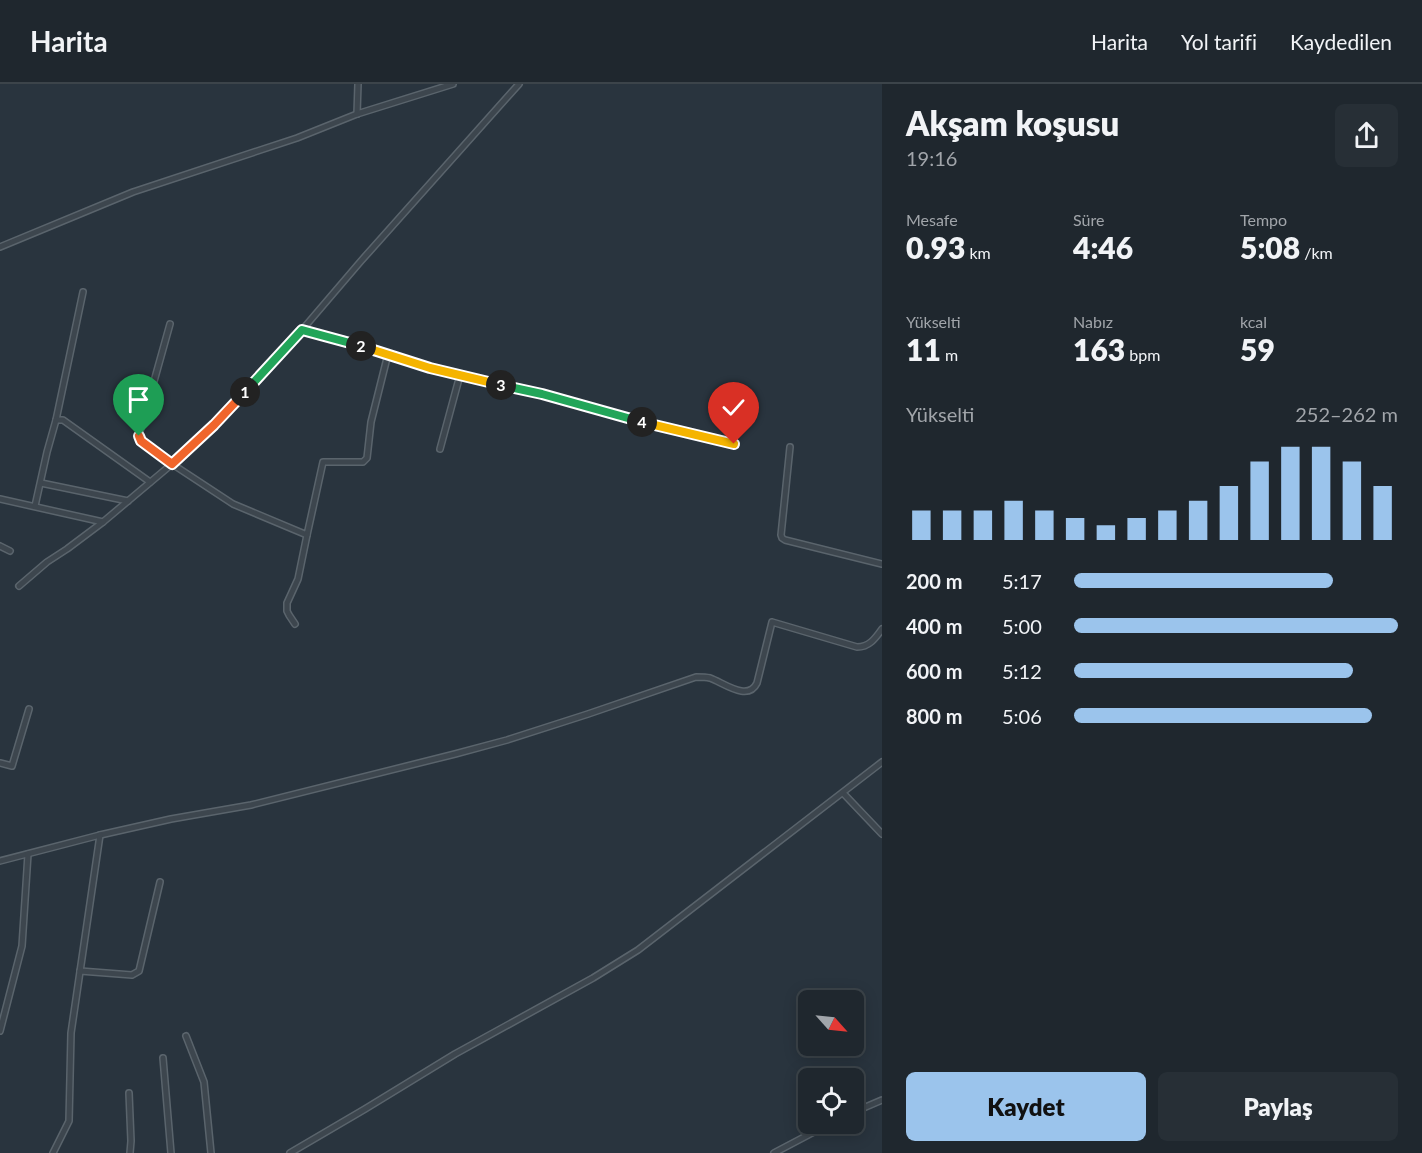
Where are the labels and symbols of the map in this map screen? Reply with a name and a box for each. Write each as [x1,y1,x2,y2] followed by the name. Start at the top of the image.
[346,331,376,361] pin: 2
[486,370,516,400] pin: 3
[113,374,164,436] pin
[230,377,260,407] pin: 1
[708,382,759,444] pin
[627,407,657,437] pin: 4
[798,990,864,1056] north arrow

